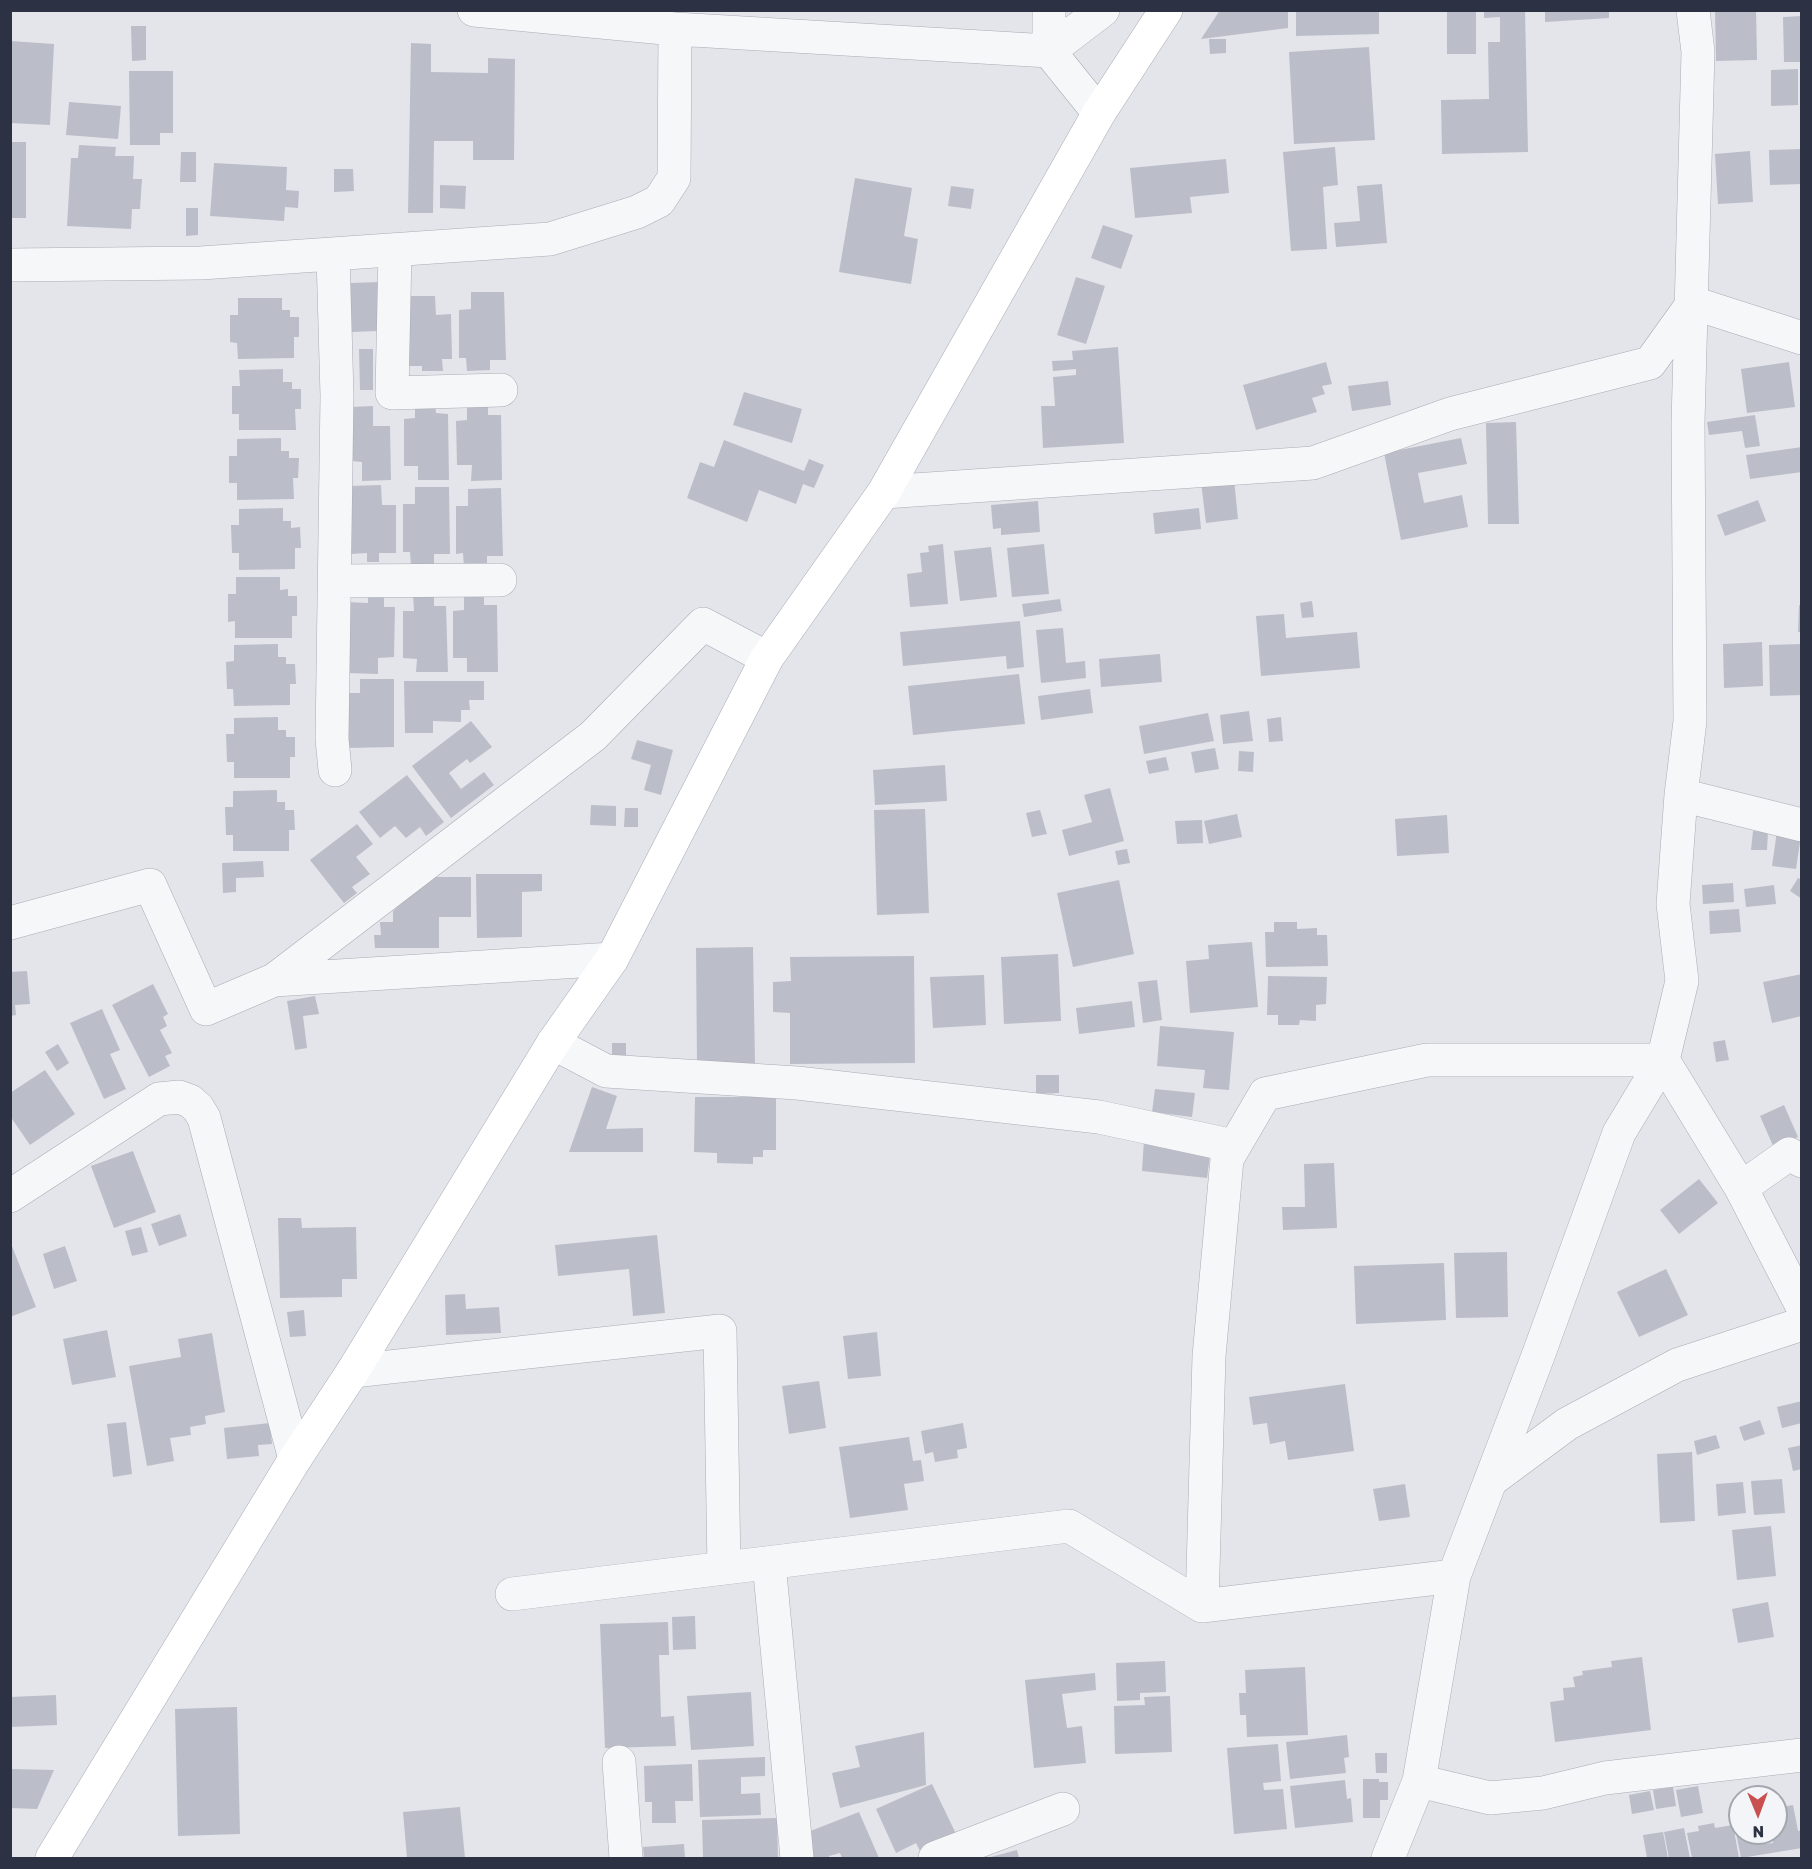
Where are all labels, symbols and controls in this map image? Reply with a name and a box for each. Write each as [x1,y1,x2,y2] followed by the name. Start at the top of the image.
[1728,1785,1788,1845] north arrow
[1752,1822,1764,1841] text: N

